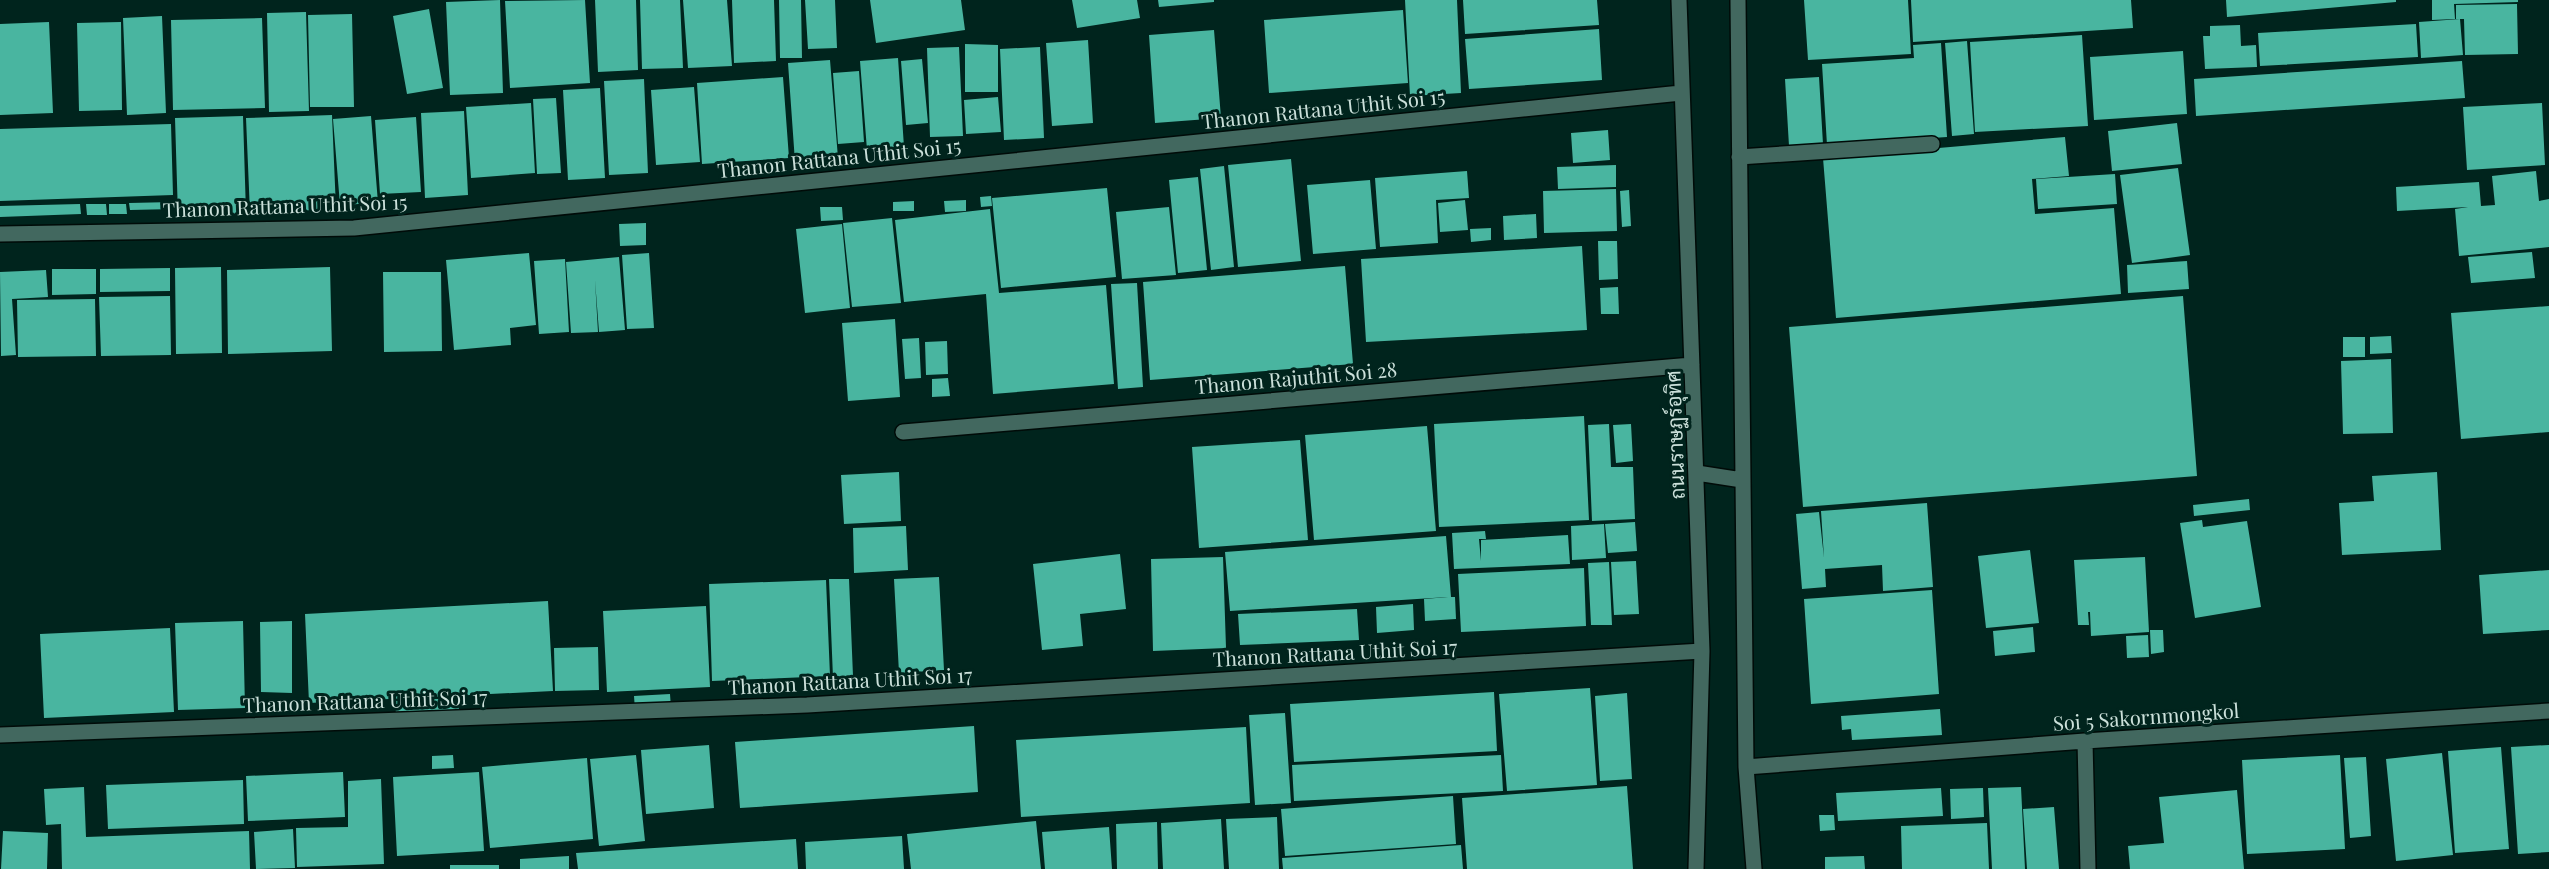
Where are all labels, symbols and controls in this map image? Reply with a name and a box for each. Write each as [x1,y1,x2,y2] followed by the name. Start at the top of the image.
[1200,82,1446,134] street label: Thanon Rattana Uthit Soi 15
[716,131,962,183] street label: Thanon Rattana Uthit Soi 15
[162,187,408,223] street label: Thanon Rattana Uthit Soi 15
[1194,355,1398,399] street label: Thanon Rajuthit Soi 28
[1658,370,1692,500] street label: ถนนราษฏร์อุทิศ
[1212,632,1458,672] street label: Thanon Rattana Uthit Soi 17
[727,660,973,700] street label: Thanon Rattana Uthit Soi 17
[242,682,488,718] street label: Thanon Rattana Uthit Soi 17
[2052,696,2240,736] street label: Soi 5 Sakornmongkol

